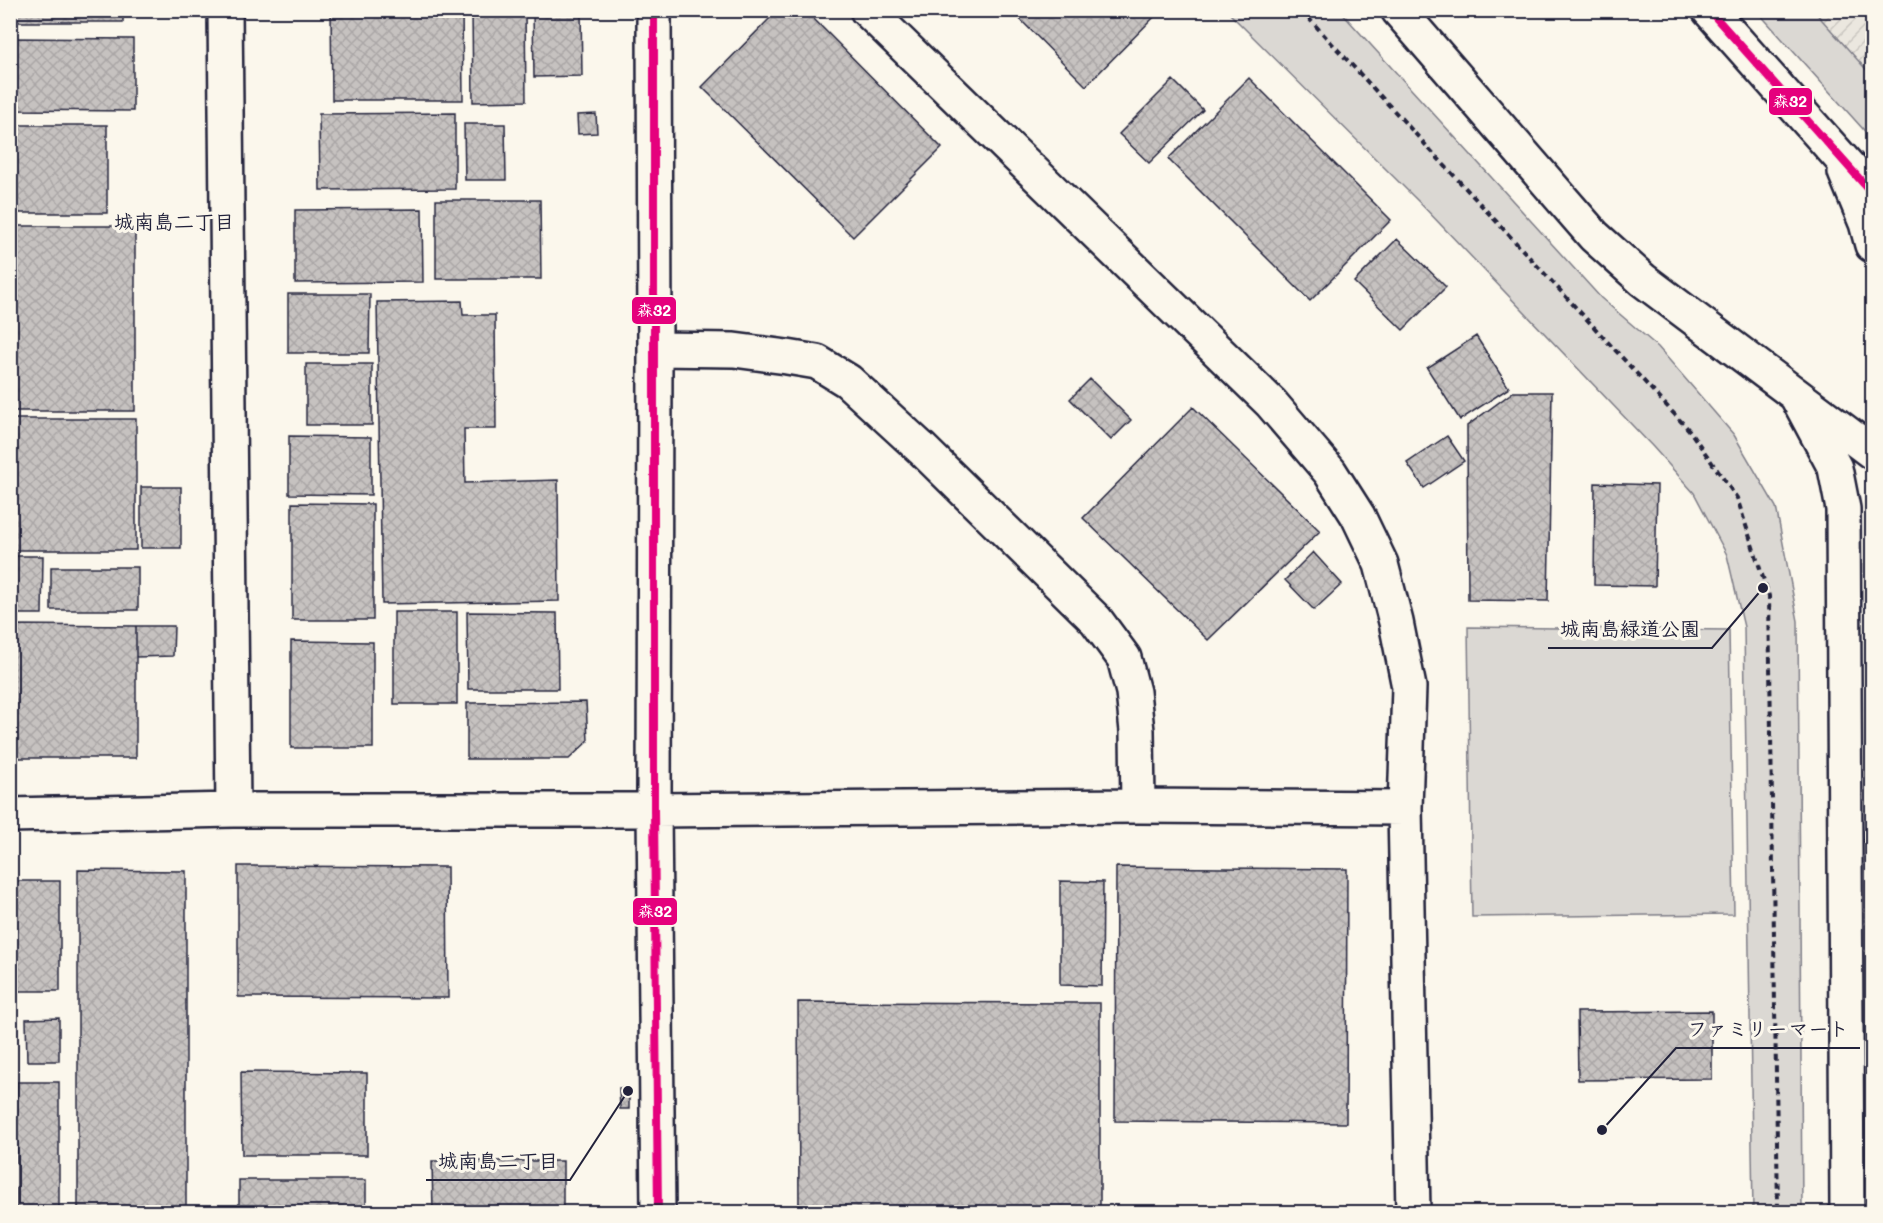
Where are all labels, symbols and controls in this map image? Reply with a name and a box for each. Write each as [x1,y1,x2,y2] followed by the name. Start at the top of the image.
[1768,87,1813,116] line badge: 森32
[1773,90,1807,111] text: 森32
[114,208,234,234] district label: 城南島二丁目
[631,296,677,325] line badge: 森32
[637,299,671,320] text: 森32
[1548,610,1712,648] callout: 城南島緑道公園
[1560,615,1700,641] text: 城南島緑道公園
[632,897,678,926] line badge: 森32
[638,900,672,921] text: 森32
[1676,1010,1860,1048] callout: ファミリーマート
[1688,1015,1848,1041] text: ファミリーマート
[426,1142,570,1180] callout: 城南島二丁目
[438,1147,558,1173] text: 城南島二丁目

